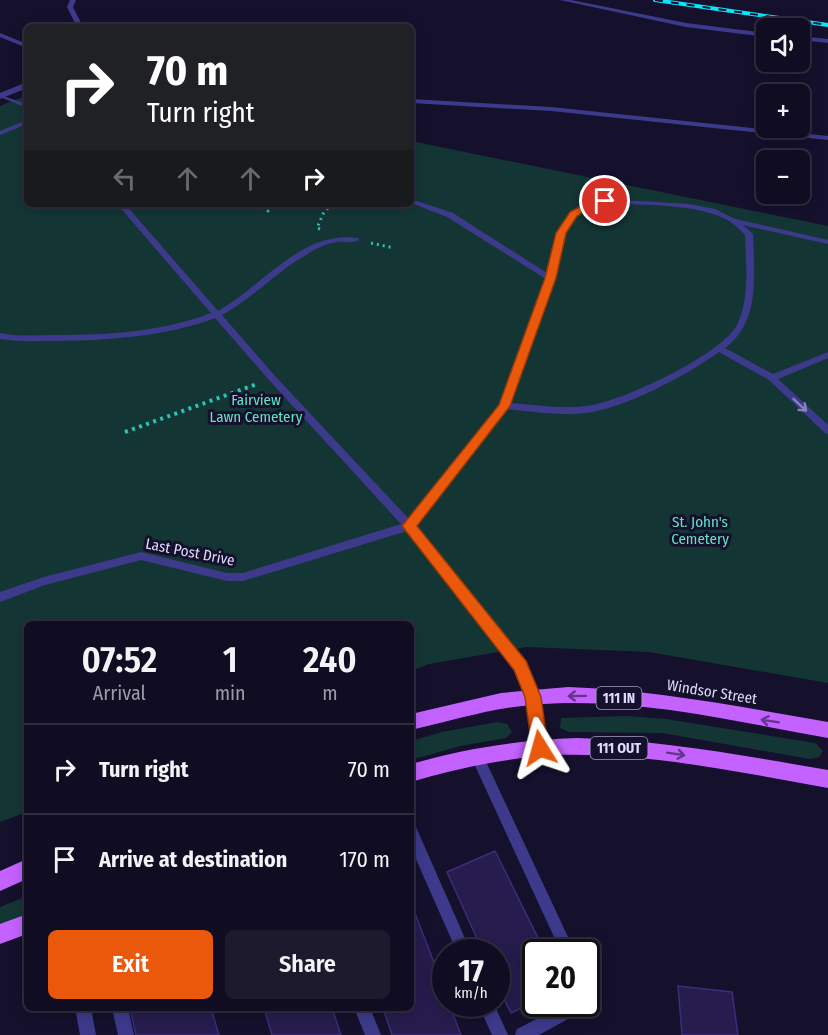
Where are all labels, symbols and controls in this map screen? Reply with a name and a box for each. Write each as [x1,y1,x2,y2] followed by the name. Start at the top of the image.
[756,18,810,204] map controls
[756,18,810,72] button: sound
[147,46,228,96] text: 70 m
[48,48,126,126] icon: right
[756,84,810,138] button: +
[147,97,255,129] text: Turn right
[756,150,810,204] button: −
[108,162,141,195] icon: left
[171,162,204,195] icon: ahead
[234,162,267,195] icon: ahead
[297,162,330,195] icon: right
[579,175,630,226] pin
[588,184,621,217] icon: arrive
[210,391,303,426] park label: Fairview Lawn Cemetery
[793,398,808,412] one-way arrow
[671,513,729,548] park label: St. John's Cemetery
[144,535,236,569] street label: Last Post Drive
[81,638,157,682] text: 07:52
[223,638,238,682] text: 1
[303,638,357,682] text: 240
[666,676,758,708] street label: Windsor Street
[93,681,146,705] text: Arrival
[215,681,246,705] text: min
[322,681,338,705] text: m
[596,687,642,709] road number: 111 IN
[568,690,588,702] one-way arrow
[761,715,781,726] one-way arrow
[508,716,572,780] position arrow
[590,737,648,759] road number: 111 OUT
[666,749,686,760] one-way arrow
[48,753,81,786] icon: right
[99,756,188,783] text: Turn right
[348,756,390,783] text: 70 m
[48,843,81,876] icon: arrive
[99,846,287,873] text: Arrive at destination
[339,846,390,873] text: 170 m
[48,930,213,999] button: Exit
[225,930,390,999] button: Share
[522,939,600,1017] speed limit sign: 20
[458,953,484,989] text: 17
[454,984,488,1002] text: km/h

